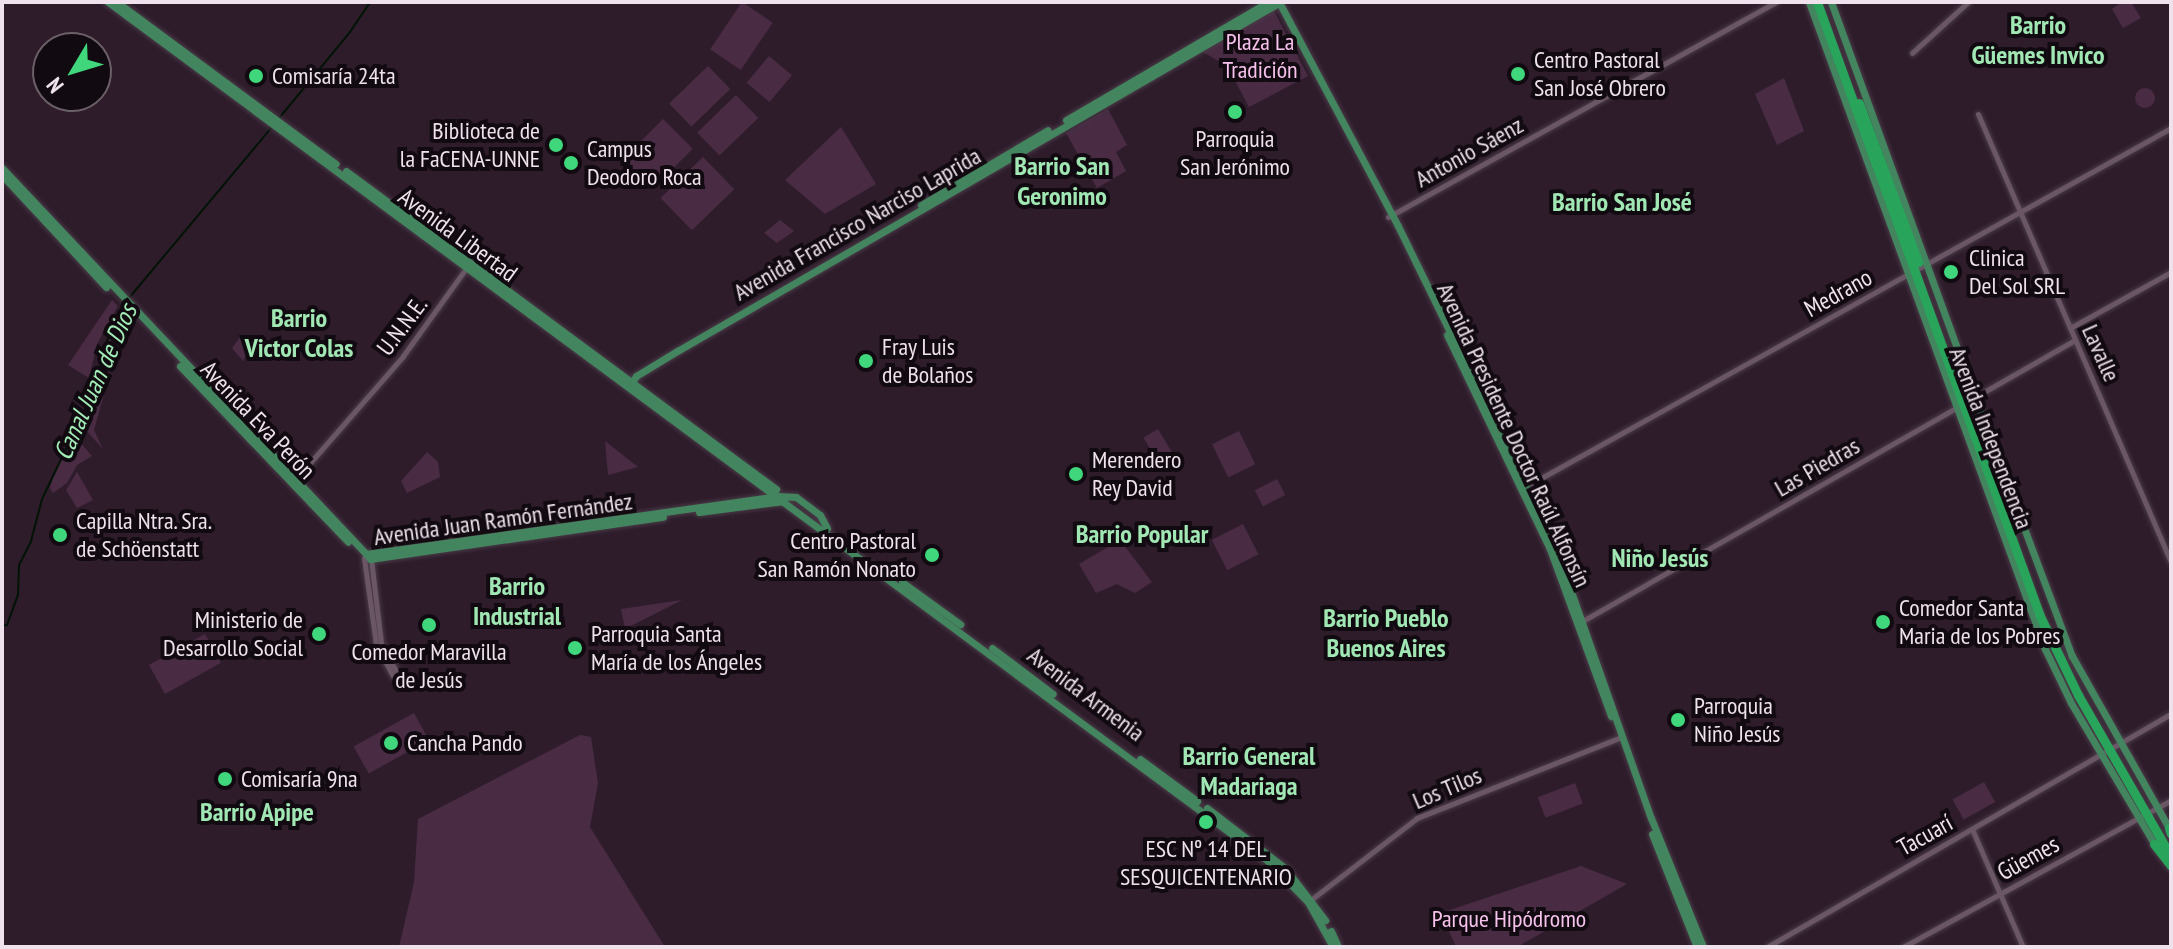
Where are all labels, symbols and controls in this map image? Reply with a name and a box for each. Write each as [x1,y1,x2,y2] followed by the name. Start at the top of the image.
[1972,9,2104,70] district label: Barrio Güemes Invico
[1222,28,1298,84] park label: Plaza La Tradición
[32,32,112,112] north arrow
[1534,46,1666,102] place label: Centro Pastoral San José Obrero
[272,62,396,90] place label: Comisaría 24ta
[1509,65,1527,83] marker: Centro Pastoral San José Obrero
[247,67,265,85] marker: Comisaría 24ta
[40,72,69,99] text: N
[1226,103,1244,121] marker: Parroquia San Jerónimo
[1410,111,1528,193] street label: Antonio Sáenz
[400,117,540,173] place label: Biblioteca de la FaCENA-UNNE
[1180,125,1290,181] place label: Parroquia San Jerónimo
[587,135,702,191] place label: Campus Deodoro Roca
[547,136,565,154] marker: Biblioteca de la FaCENA-UNNE
[728,141,986,307] street label: Avenida Francisco Narciso Laprida
[1014,150,1110,212] district label: Barrio San Geronimo
[562,154,580,172] marker: Campus Deodoro Roca
[393,182,523,288] street label: Avenida Libertad
[1552,186,1692,218] district label: Barrio San José
[1969,244,2065,300] place label: Clinica Del Sol SRL
[1940,261,1962,283] marker: Clinica Del Sol SRL
[1799,263,1877,323] street label: Medrano
[1431,278,1597,592] street label: Avenida Presidente Doctor Raúl Alfonsín
[371,291,433,361] street label: U.N.N.E.
[47,299,143,465] water label: Canal Juan de Dios
[245,302,353,364] district label: Barrio Victor Colas
[2076,320,2126,386] street label: Lavalle
[882,333,973,389] place label: Fray Luis de Bolaños
[1943,343,2039,533] street label: Avenida Independencia
[857,352,875,370] marker: Fray Luis de Bolaños
[195,355,321,485] street label: Avenida Eva Perón
[1770,431,1864,503] street label: Las Piedras
[1092,446,1181,502] place label: Merendero Rey David
[1067,465,1085,483] marker: Merendero Rey David
[372,487,634,551] street label: Avenida Juan Ramón Fernández
[76,507,214,563] place label: Capilla Ntra. Sra. de Schöenstatt
[1076,518,1208,550] district label: Barrio Popular
[51,526,69,544] marker: Capilla Ntra. Sra. de Schöenstatt
[758,527,916,583] place label: Centro Pastoral San Ramón Nonato
[1612,542,1708,574] district label: Niño Jesús
[923,546,941,564] marker: Centro Pastoral San Ramón Nonato
[473,570,561,632] district label: Barrio Industrial
[1899,594,2060,650] place label: Comedor Santa Maria de los Pobres
[1323,602,1449,664] district label: Barrio Pueblo Buenos Aires
[163,606,303,662] place label: Ministerio de Desarrollo Social
[1874,613,1892,631] marker: Comedor Santa Maria de los Pobres
[420,616,438,634] marker: Comedor Maravilla de Jesús
[591,620,763,676] place label: Parroquia Santa María de los Ángeles
[310,625,328,643] marker: Ministerio de Desarrollo Social
[351,638,507,694] place label: Comedor Maravilla de Jesús
[566,639,584,657] marker: Parroquia Santa María de los Ángeles
[1022,641,1150,747] street label: Avenida Armenia
[1694,692,1780,748] place label: Parroquia Niño Jesús
[1669,711,1687,729] marker: Parroquia Niño Jesús
[407,729,523,757] place label: Cancha Pando
[382,734,400,752] marker: Cancha Pando
[1182,740,1316,802] district label: Barrio General Madariaga
[1408,761,1486,815] street label: Los Tilos
[241,765,358,793] place label: Comisaría 9na
[216,770,234,788] marker: Comisaría 9na
[200,796,314,828] district label: Barrio Apipe
[1892,808,1958,862] street label: Tacuarí
[1197,813,1215,831] marker: ESC Nº 14 DEL SESQUICENTENARIO
[1992,829,2064,887] street label: Güemes
[1120,835,1292,891] place label: ESC Nº 14 DEL SESQUICENTENARIO
[1432,905,1586,933] park label: Parque Hipódromo

